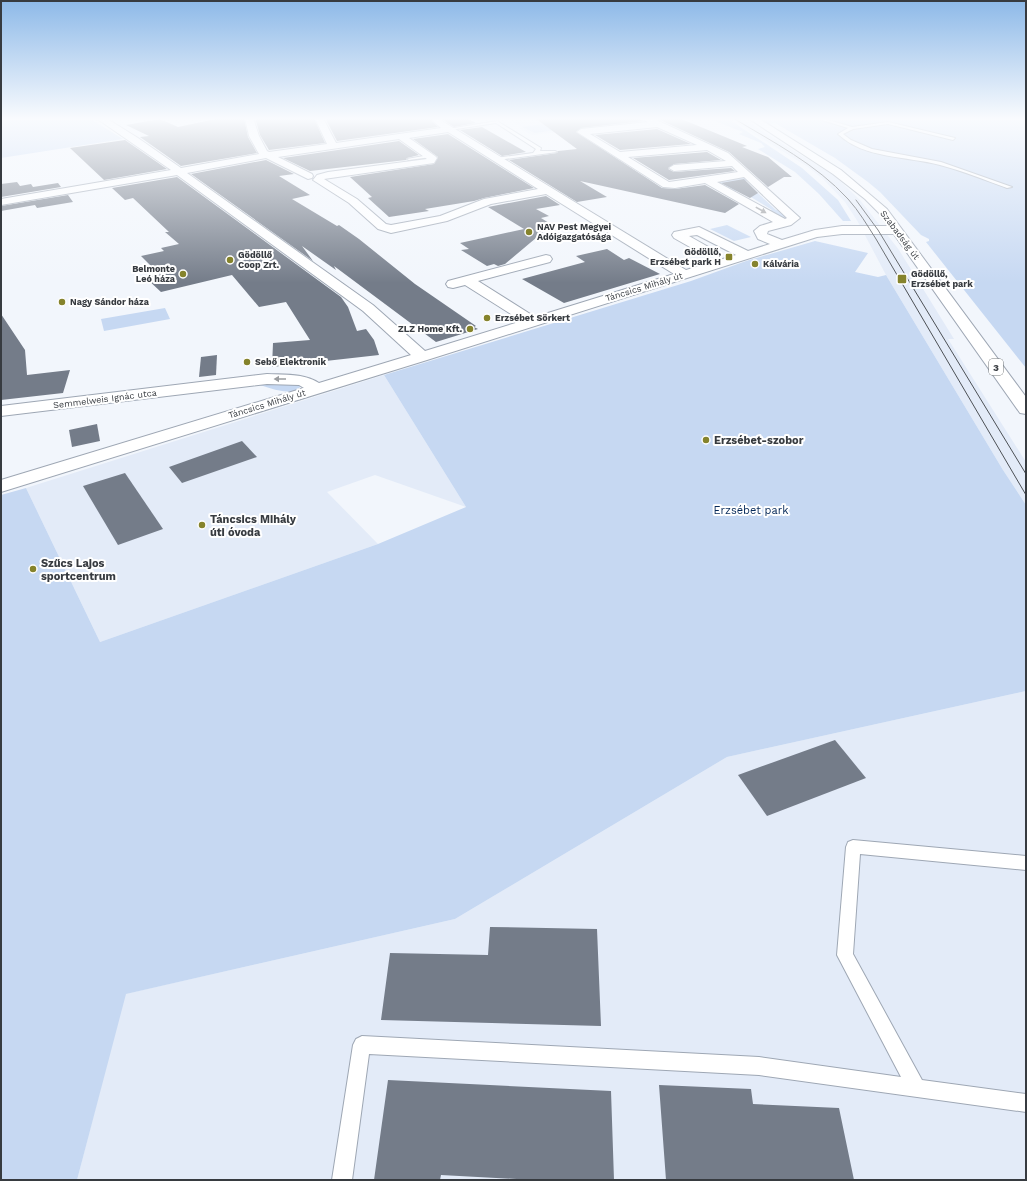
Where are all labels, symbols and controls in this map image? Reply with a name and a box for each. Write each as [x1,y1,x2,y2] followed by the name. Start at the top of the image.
[755,207,767,214] one-way arrow
[878,208,922,262] street label: Szabadság út
[537,222,612,242] place label: NAV Pest Megyei Adóigazgatósága
[524,227,534,237] marker: NAV Pest Megyei Adóigazgatósága
[650,247,721,267] place label: Gödöllő, Erzsébet park H
[238,250,280,270] place label: Gödöllő Coop Zrt.
[724,252,734,262] marker: Gödöllő, Erzsébet park H
[225,255,235,265] marker: Gödöllő Coop Zrt.
[750,259,760,269] marker: Kálvária
[763,259,800,269] place label: Kálvária
[132,264,176,284] place label: Belmonte Leó háza
[178,269,188,279] marker: Belmonte Leó háza
[911,269,973,289] place label: Gödöllő, Erzsébet park
[604,270,684,304] street label: Táncsics Mihály út
[896,273,908,285] marker: Gödöllő, Erzsébet park
[57,297,67,307] marker: Nagy Sándor háza
[70,297,150,307] place label: Nagy Sándor háza
[482,313,492,323] marker: Erzsébet Sörkert
[495,313,570,323] place label: Erzsébet Sörkert
[398,324,462,334] place label: ZLZ Home Kft.
[465,324,475,334] marker: ZLZ Home Kft.
[242,357,252,367] marker: Sebő Elektronik
[255,357,326,367] place label: Sebő Elektronik
[989,359,1003,375] road number: 3
[273,376,286,382] one-way arrow
[227,387,307,421] street label: Táncsics Mihály út
[53,388,157,410] street label: Semmelweis Ignác utca
[714,434,804,447] place label: Erzsébet-szobor
[701,435,711,445] marker: Erzsébet-szobor
[714,504,788,517] park label: Erzsébet park
[210,513,297,539] place label: Táncsics Mihály úti óvoda
[197,520,207,530] marker: Táncsics Mihály úti óvoda
[41,557,116,583] place label: Szűcs Lajos sportcentrum
[28,564,38,574] marker: Szűcs Lajos sportcentrum

